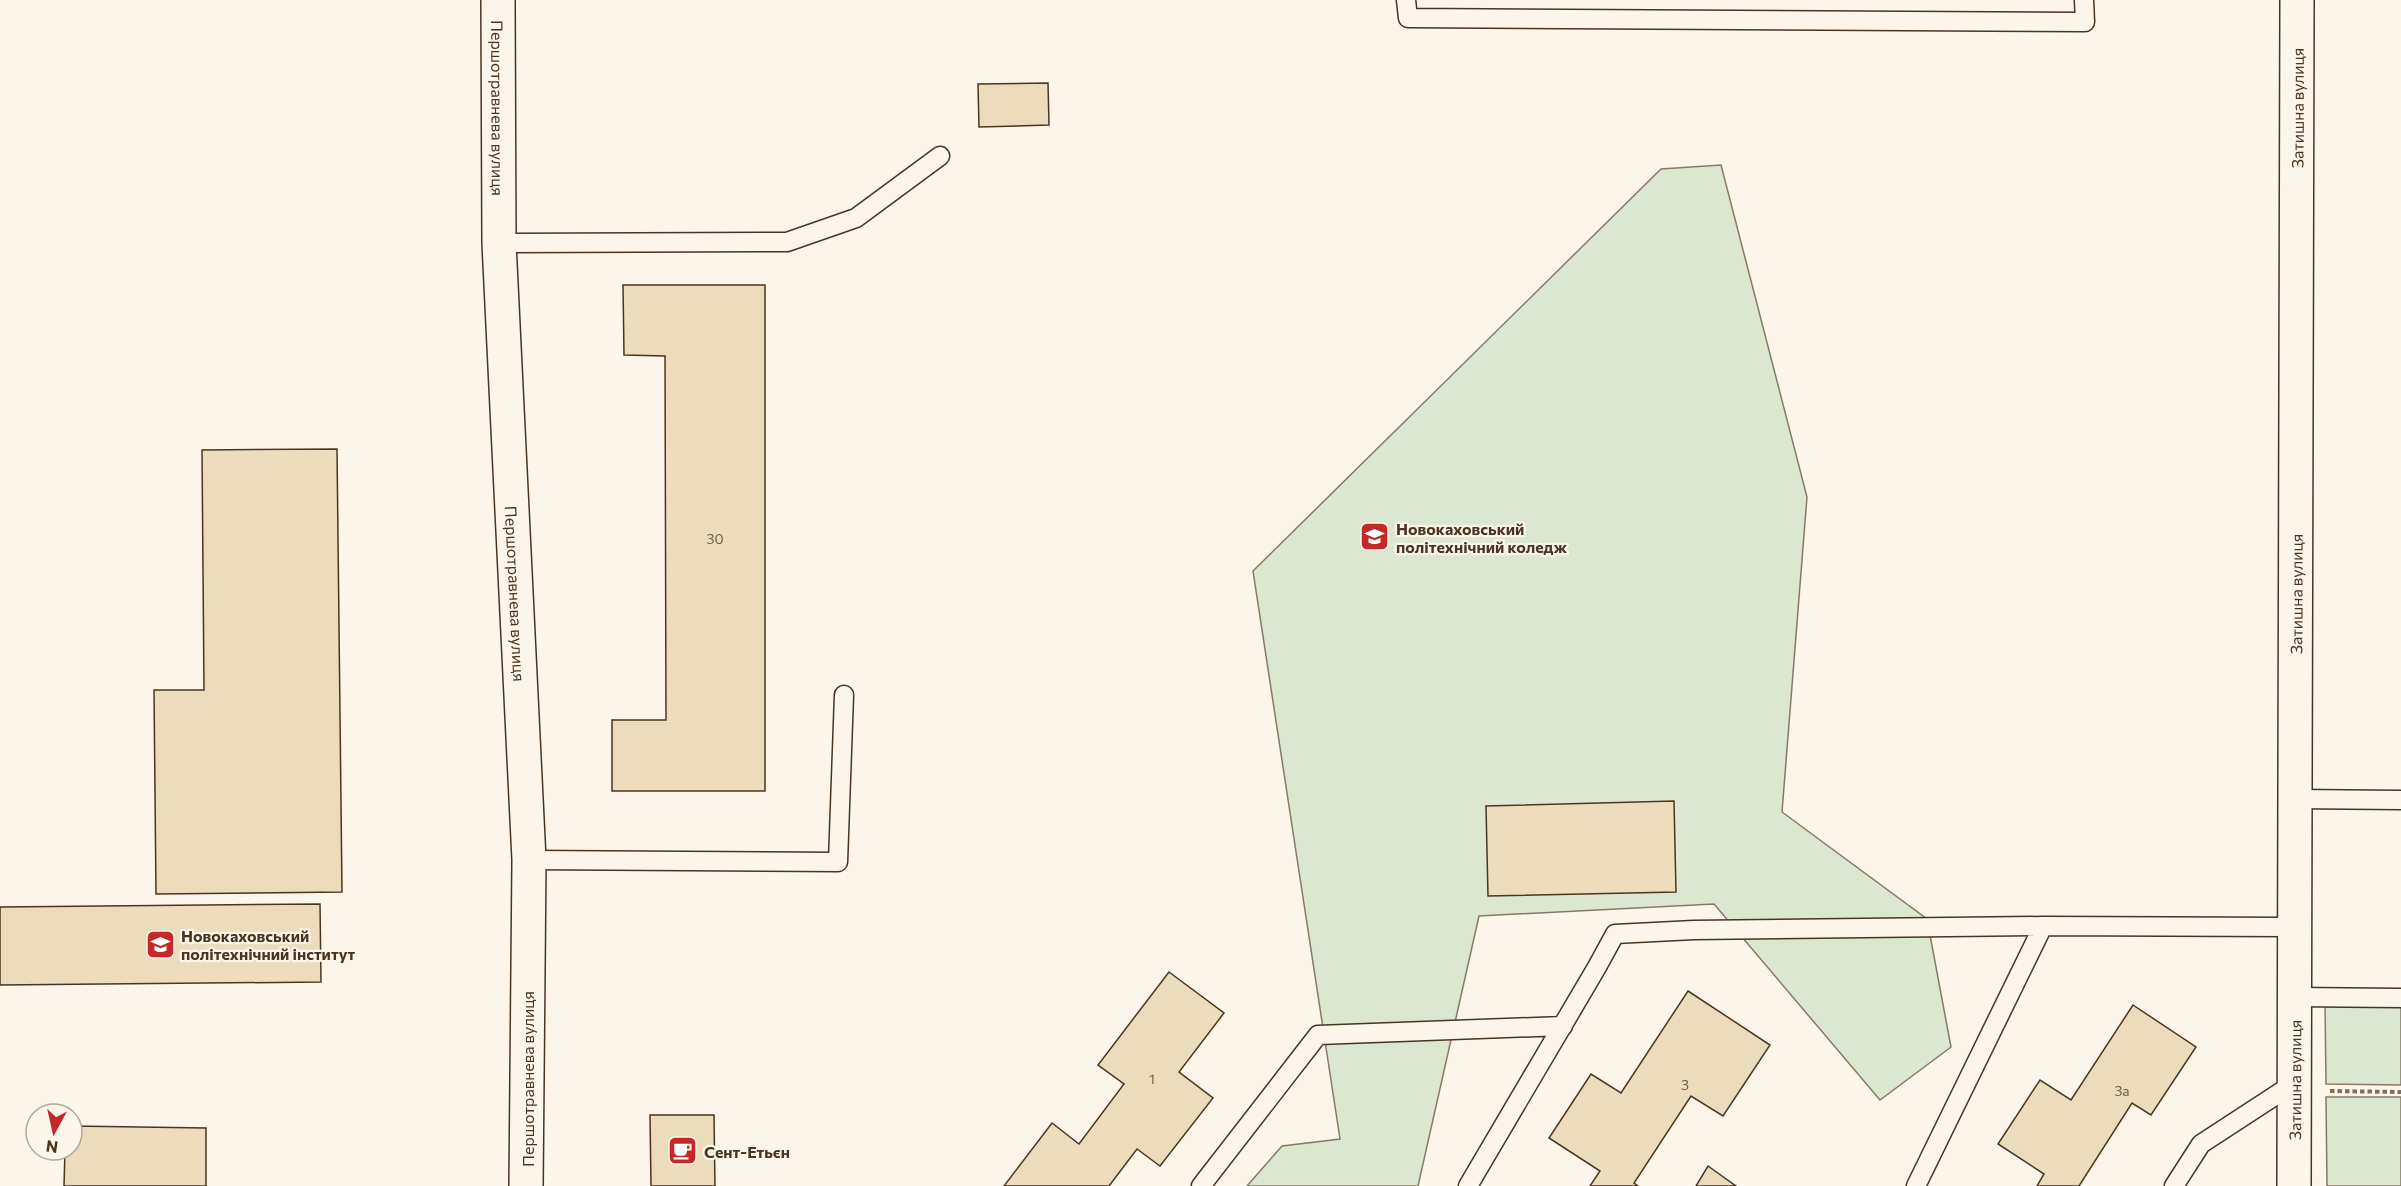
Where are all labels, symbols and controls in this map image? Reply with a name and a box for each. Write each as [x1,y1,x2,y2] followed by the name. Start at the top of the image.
[489,20,508,196] street label: Першотравнева вулиця
[2287,48,2306,168] street label: Затишна вулиця
[502,505,530,682] street label: Першотравнева вулиця
[1396,519,1567,556] place label: Новокаховський політехнічний коледж
[1359,521,1391,553] school or university icon: Новокаховський політехнічний коледж
[706,530,724,547] house number: 30
[2286,534,2305,654] street label: Затишна вулиця
[181,926,355,963] place label: Новокаховський політехнічний інститут
[144,928,176,960] school or university icon: Новокаховський політехнічний інститут
[518,991,537,1167] street label: Першотравнева вулиця
[2285,1020,2304,1140] street label: Затишна вулиця
[1149,1070,1155,1087] house number: 1
[1681,1076,1689,1093] house number: 3
[2114,1082,2130,1099] house number: 3а
[24,1102,84,1162] north arrow
[667,1135,699,1167] cafe icon: Сент-Етьєн
[45,1137,59,1158] text: N
[704,1142,790,1161] place label: Сент-Етьєн

